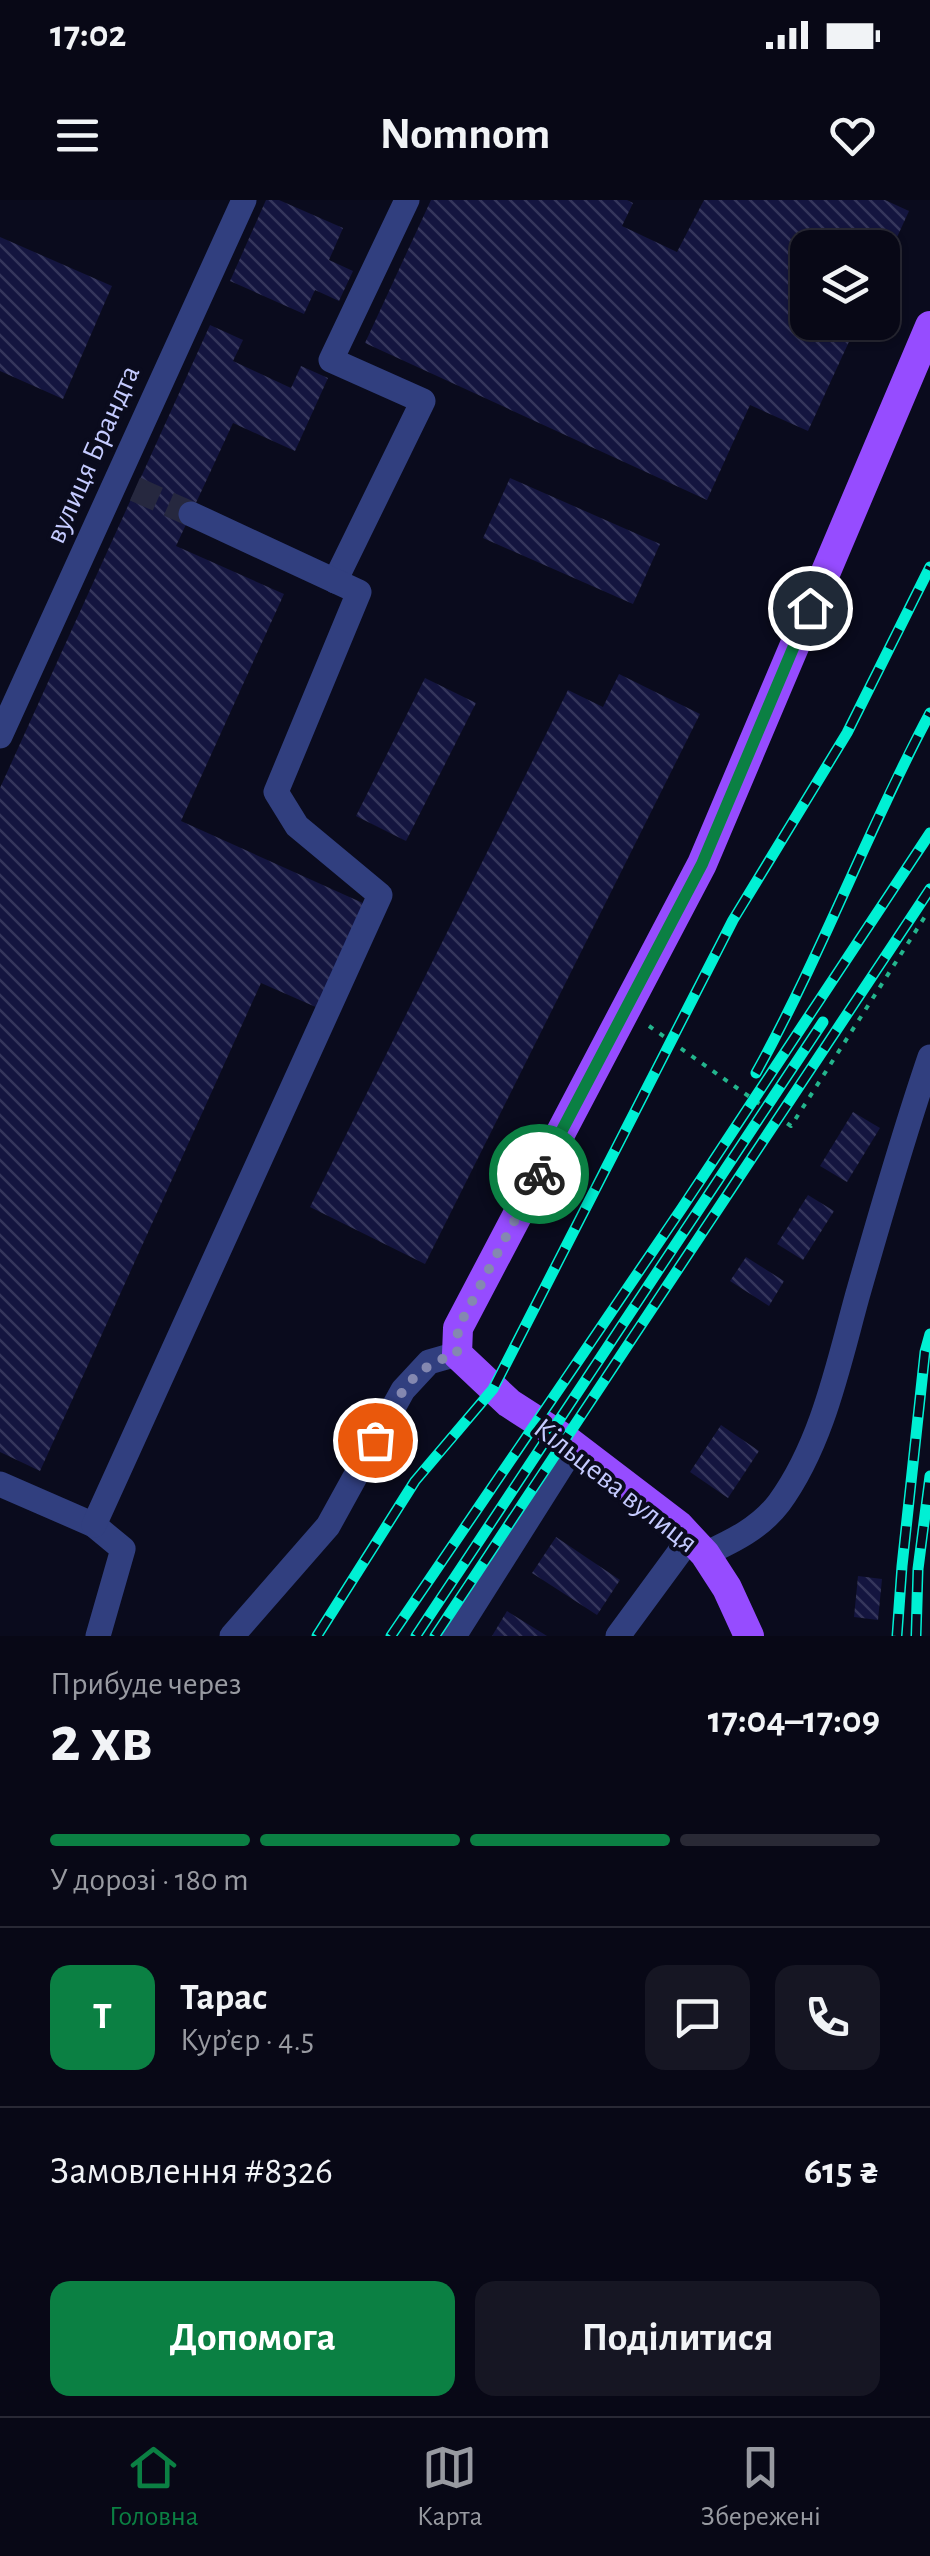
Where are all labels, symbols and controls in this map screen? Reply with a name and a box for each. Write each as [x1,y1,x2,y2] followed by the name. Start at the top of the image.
[50,16,127,54] text: 17:02
[50,108,105,163] icon: menu
[825,108,880,163] icon: heart
[380,112,550,157] text: Nomnom
[790,230,900,340] map controls
[790,230,900,340] button: layers
[40,361,146,548] street label: вулиця Брандта
[768,566,853,651] pin
[783,581,838,636] icon: home
[489,1124,589,1224] courier
[512,1147,567,1202] icon: bike
[333,1398,418,1483] pin
[348,1413,403,1468] icon: bag
[528,1413,703,1559] street label: Кільцева вулиця
[50,1668,242,1700] text: Прибуде через
[708,1702,880,1740] text: 17:04–17:09
[50,1708,153,1773] text: 2 хв
[50,1864,249,1896] text: У дорозі · 180 m
[645,1965,750,2070] button: chat
[775,1965,880,2070] button: phone
[180,1979,267,2017] text: Тарас
[93,1998,112,2036] text: Т
[180,2024,314,2056] text: Кур’єр · 4.5
[50,2153,333,2191] text: Замовлення #8326
[804,2153,880,2191] text: 615 ₴
[50,2281,455,2396] button: Допомога
[475,2281,880,2396] button: Поділитися
[109,2440,199,2534] tab: Головна
[417,2440,482,2534] tab: Карта
[701,2440,821,2534] tab: Збережені

